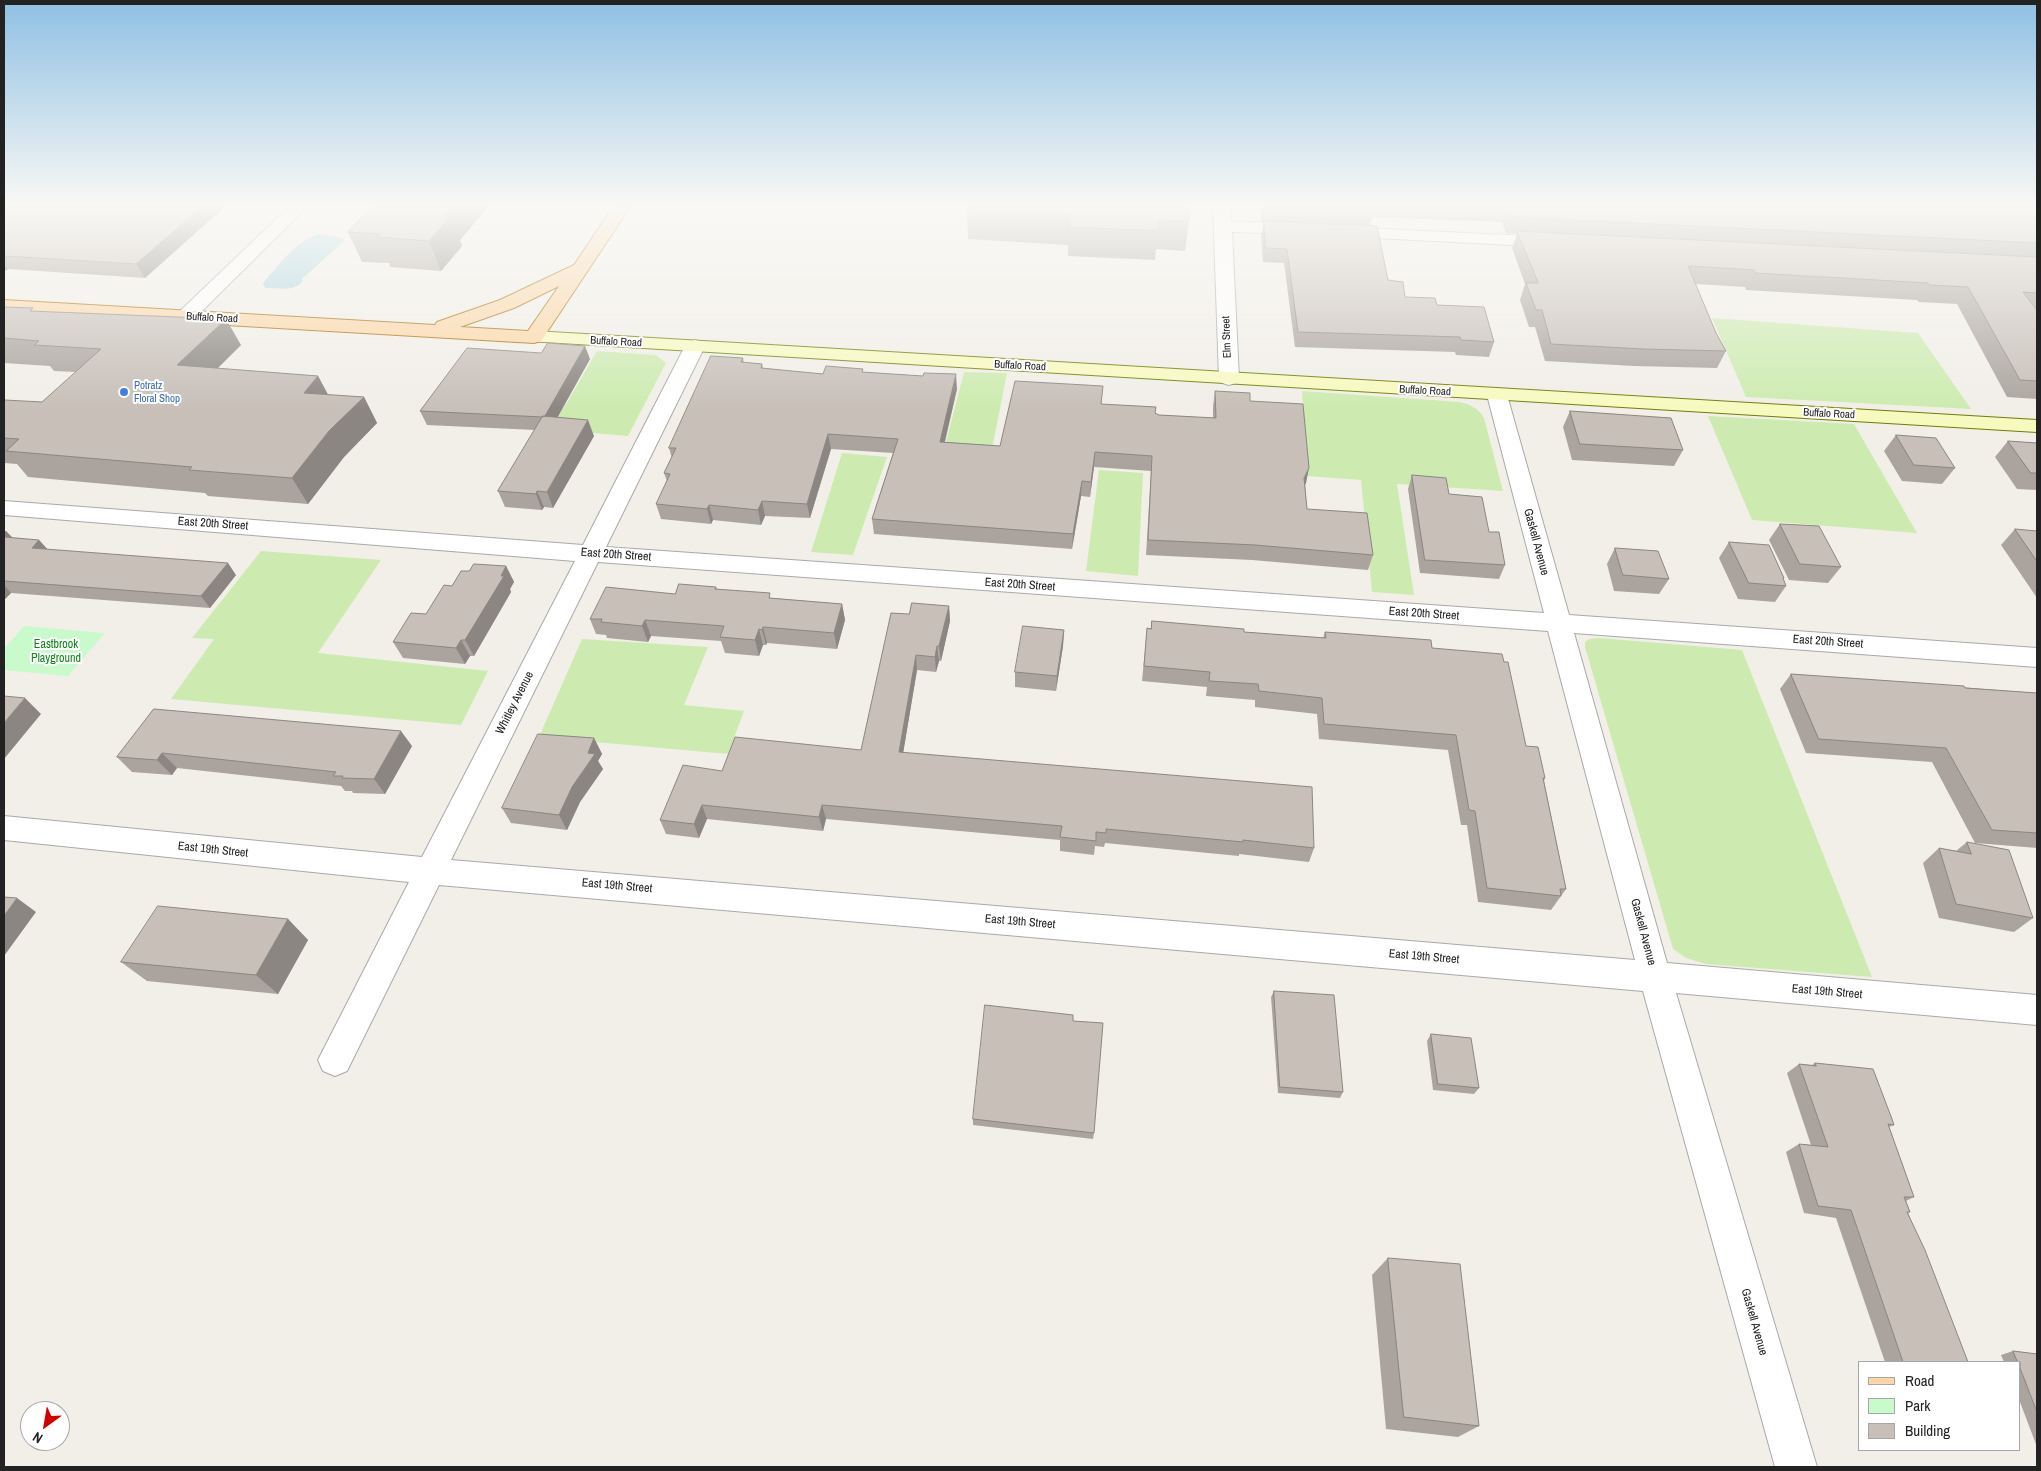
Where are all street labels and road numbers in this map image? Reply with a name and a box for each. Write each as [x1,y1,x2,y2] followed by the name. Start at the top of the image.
[186,310,238,326] street label: Buffalo Road
[1220,316,1234,358] street label: Elm Street
[590,334,642,350] street label: Buffalo Road
[994,358,1046,374] street label: Buffalo Road
[1399,383,1451,399] street label: Buffalo Road
[1803,406,1855,422] street label: Buffalo Road
[1520,507,1552,577] street label: Gaskell Avenue
[177,514,249,534] street label: East 20th Street
[580,545,652,565] street label: East 20th Street
[984,575,1056,595] street label: East 20th Street
[1388,604,1460,624] street label: East 20th Street
[1792,632,1864,652] street label: East 20th Street
[493,669,537,737] street label: Whitley Avenue
[177,839,249,861] street label: East 19th Street
[581,876,653,896] street label: East 19th Street
[1627,897,1659,967] street label: Gaskell Avenue
[984,912,1056,932] street label: East 19th Street
[1388,947,1460,967] street label: East 19th Street
[1791,982,1863,1002] street label: East 19th Street
[1738,1287,1770,1357] street label: Gaskell Avenue

